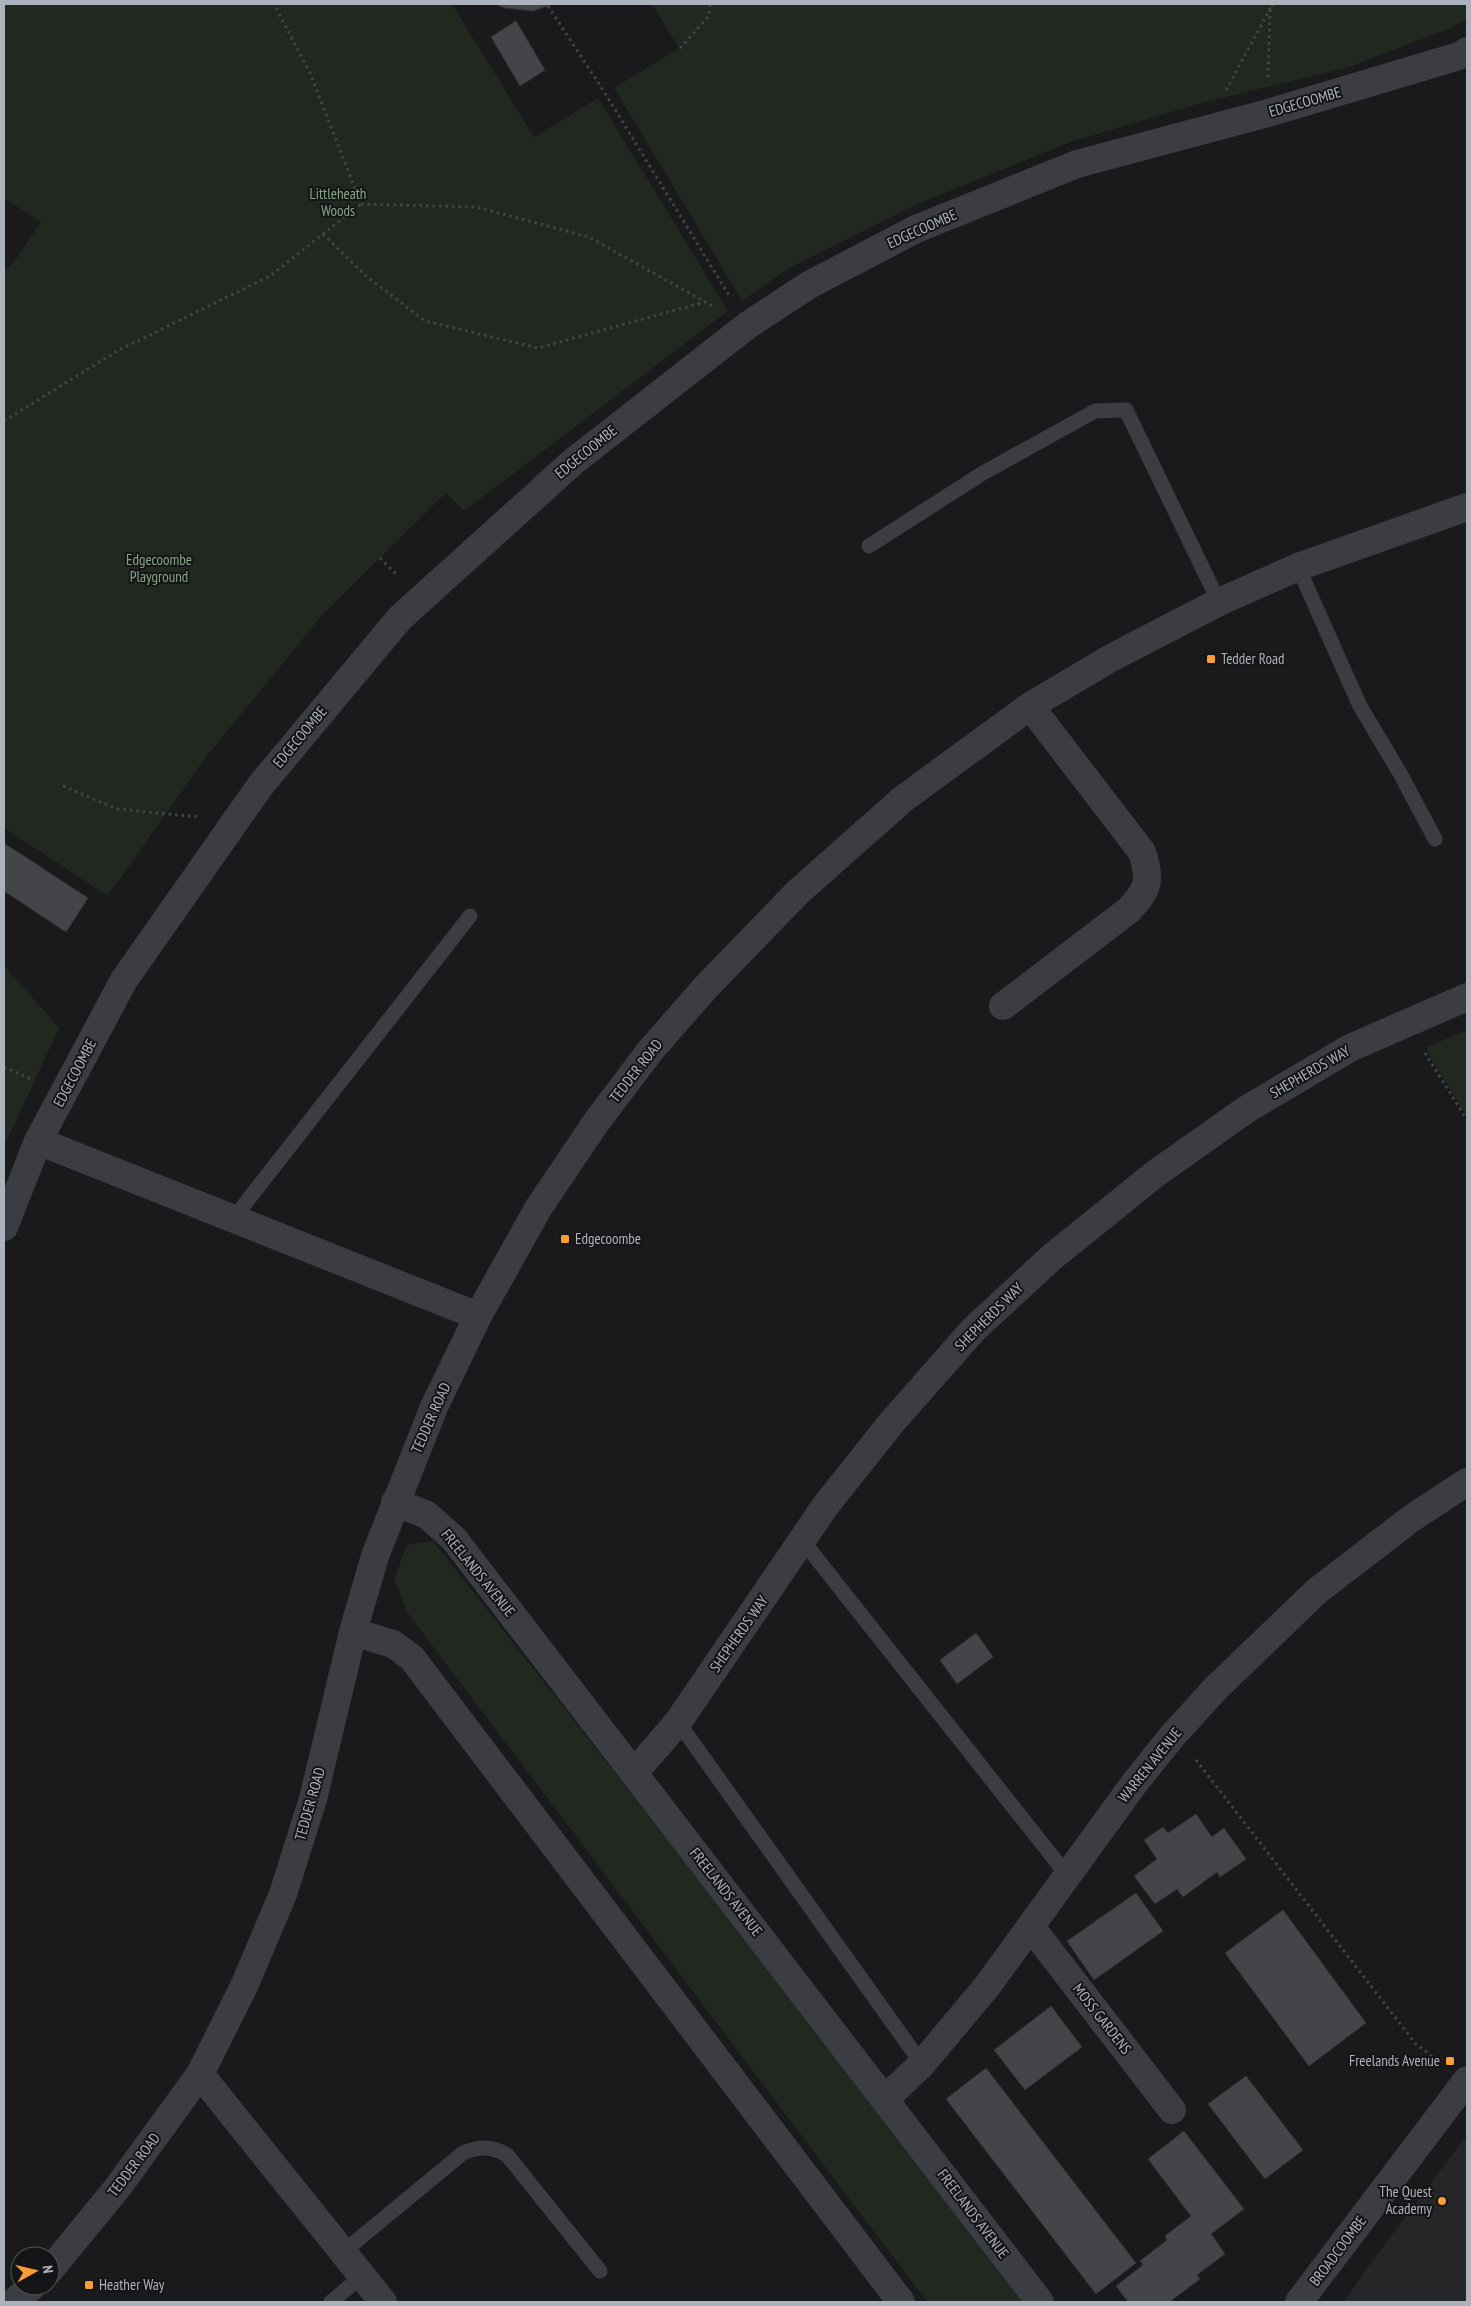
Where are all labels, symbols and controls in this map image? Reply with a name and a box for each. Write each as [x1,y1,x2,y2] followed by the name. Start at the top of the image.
[1267,82,1343,121] street label: EDGECOOMBE
[310,184,366,220] park label: Littleheath Woods
[884,205,960,252] street label: EDGECOOMBE
[551,421,620,482] street label: EDGECOOMBE
[126,550,192,586] park label: Edgecoombe Playground
[1221,649,1284,668] place label: Tedder Road
[1205,653,1217,665] marker: Tedder Road
[268,702,331,771] street label: EDGECOOMBE
[605,1035,666,1106] street label: TEDDER ROAD
[49,1036,100,1110] street label: EDGECOOMBE
[1266,1041,1353,1102] street label: SHEPHERDS WAY
[575,1229,641,1248] place label: Edgecoombe
[559,1233,571,1245] marker: Edgecoombe
[950,1278,1027,1355] street label: SHEPHERDS WAY
[407,1379,455,1456] street label: TEDDER ROAD
[437,1525,519,1620] street label: FREELANDS AVENUE
[705,1592,772,1676] street label: SHEPHERDS WAY
[1114,1723,1186,1806] street label: WARREN AVENUE
[290,1765,329,1843] street label: TEDDER ROAD
[686,1844,767,1940] street label: FREELANDS AVENUE
[1069,1980,1136,2058] street label: MOSS GARDENS
[1349,2051,1440,2070] place label: Freelands Avenue
[1444,2055,1456,2067] marker: Freelands Avenue
[103,2129,164,2201] street label: TEDDER ROAD
[934,2165,1013,2262] street label: FREELANDS AVENUE
[1379,2182,1432,2218] place label: The Quest Academy
[1436,2195,1448,2207] marker: The Quest Academy
[1305,2212,1370,2289] street label: BROADCOOMBE
[10,2246,60,2296] north arrow
[38,2264,57,2274] text: N
[99,2275,165,2294] place label: Heather Way
[83,2279,95,2291] marker: Heather Way

